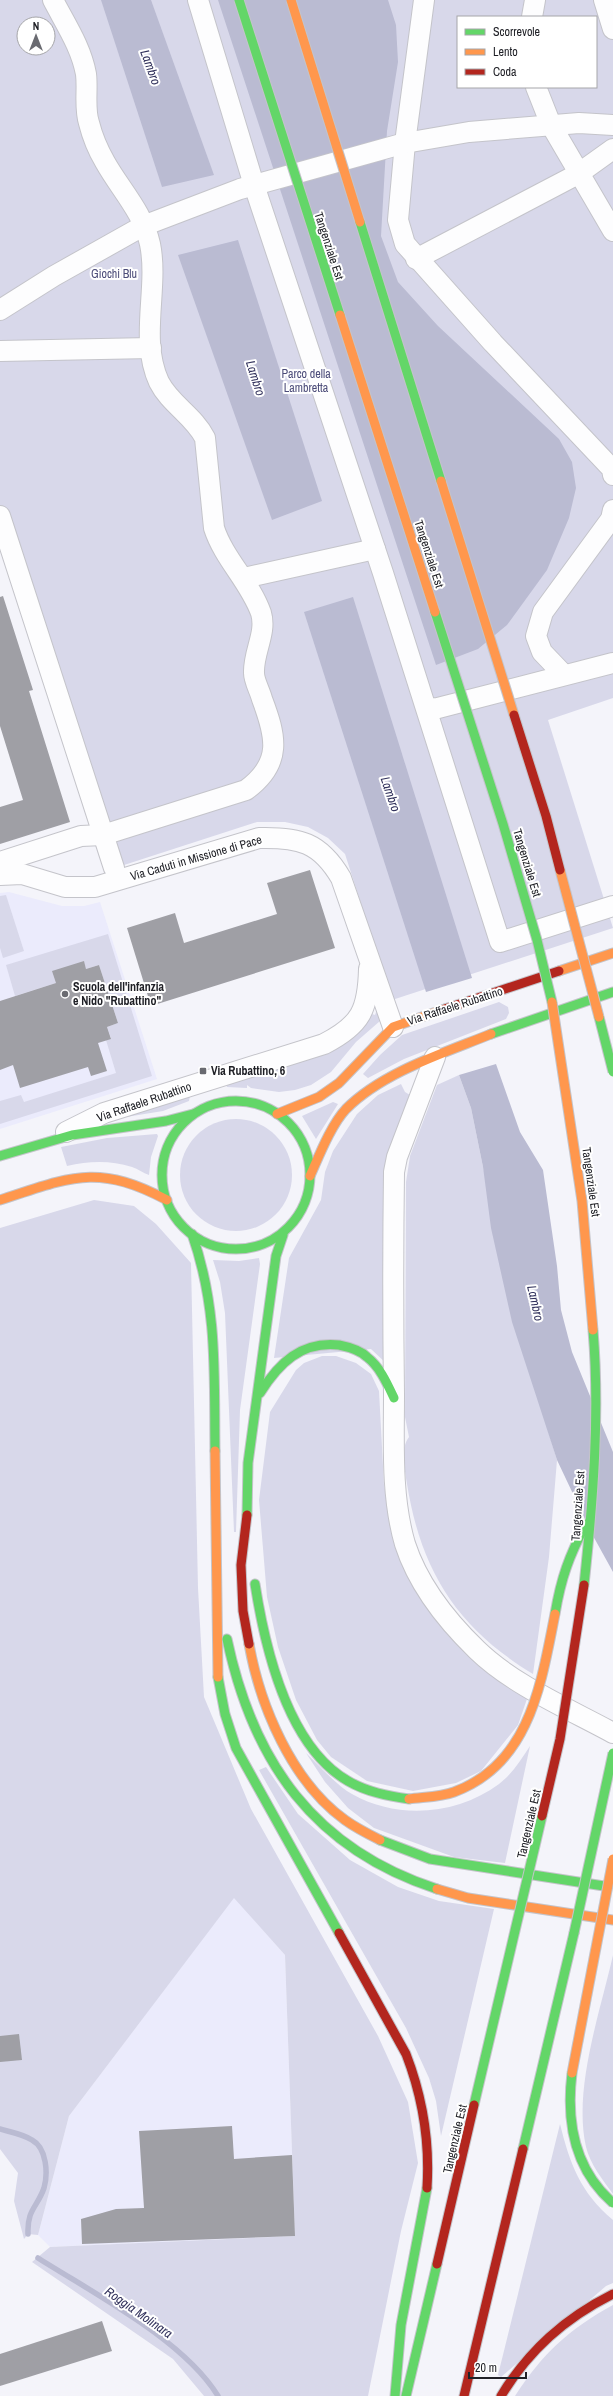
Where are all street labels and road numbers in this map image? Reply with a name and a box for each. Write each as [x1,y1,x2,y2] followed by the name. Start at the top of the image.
[311,210,348,282] street label: Tangenziale Est
[411,518,448,590] street label: Tangenziale Est
[509,827,545,899] street label: Tangenziale Est
[128,832,264,884] street label: Via Caduti in Missione di Pace
[405,983,505,1029] street label: Via Raffaele Rubattino
[94,1078,194,1126] street label: Via Raffaele Rubattino
[578,1146,604,1218] street label: Tangenziale Est
[568,1470,588,1542] street label: Tangenziale Est
[513,1788,545,1860] street label: Tangenziale Est
[439,2103,471,2175] street label: Tangenziale Est

